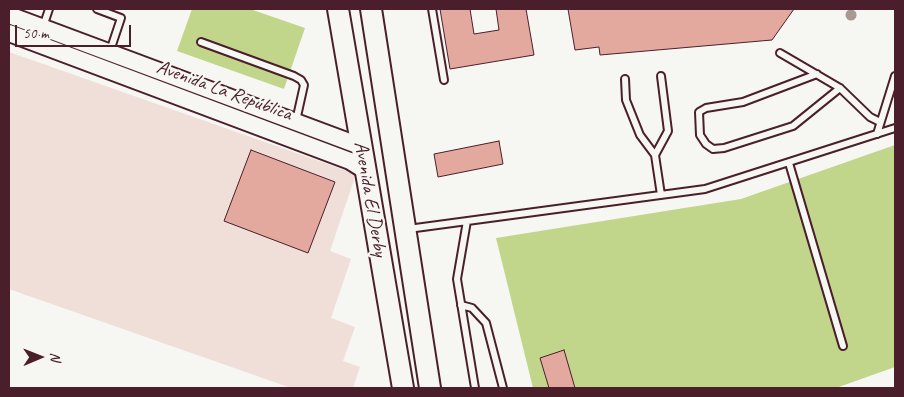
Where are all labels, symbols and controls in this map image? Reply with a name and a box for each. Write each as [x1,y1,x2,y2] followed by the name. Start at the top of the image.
[18,15,134,47] scale bar
[23,24,49,43] text: 50 m
[153,55,295,127] street label: Avenida La República
[348,140,392,258] street label: Avenida El Derby
[15,332,65,382] north arrow
[47,352,64,361] text: N

